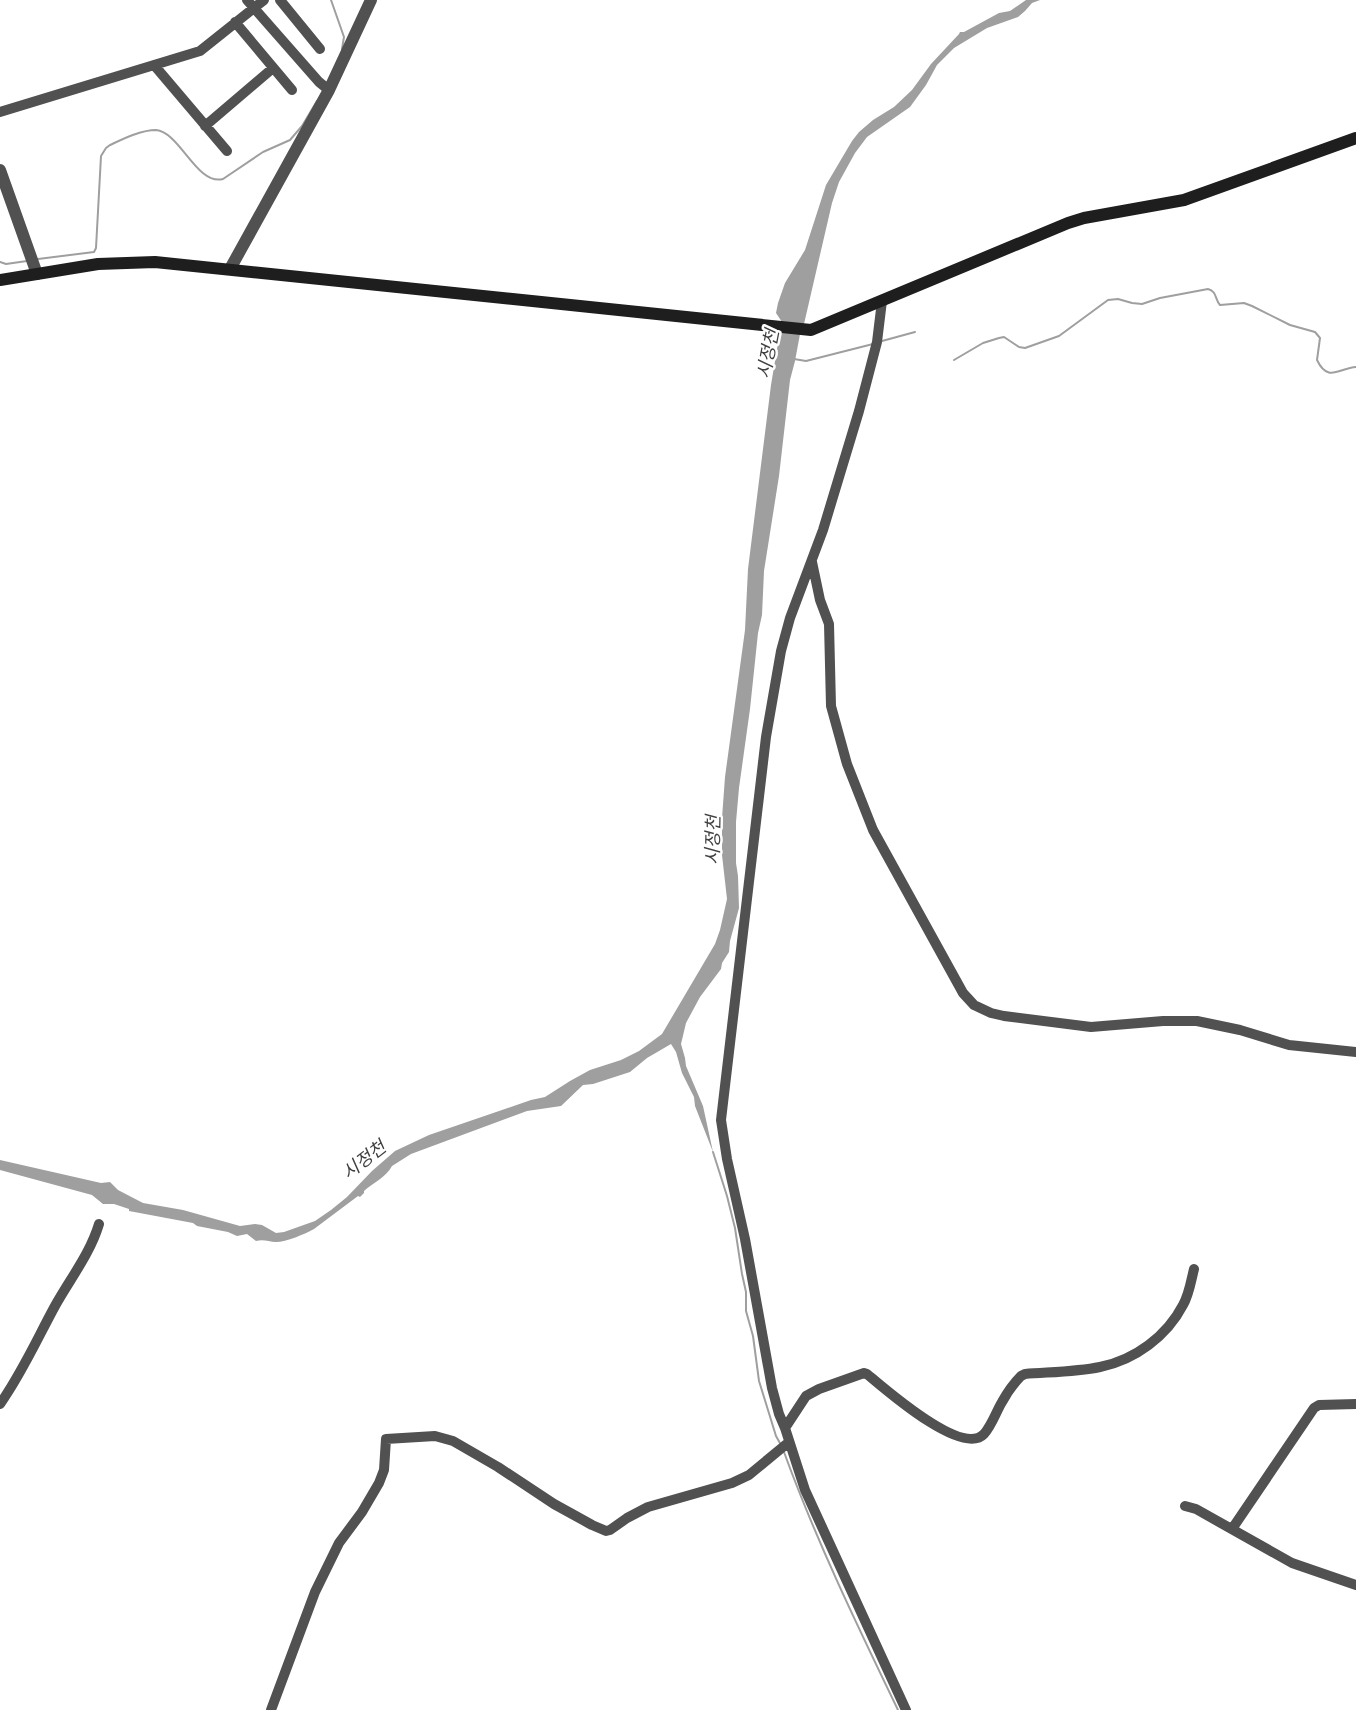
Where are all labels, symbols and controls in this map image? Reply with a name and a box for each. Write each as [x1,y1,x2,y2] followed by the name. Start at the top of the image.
[752,325,784,380] water label: 시정천
[702,813,724,865] water label: 시정천
[338,1135,392,1184] water label: 시정천

